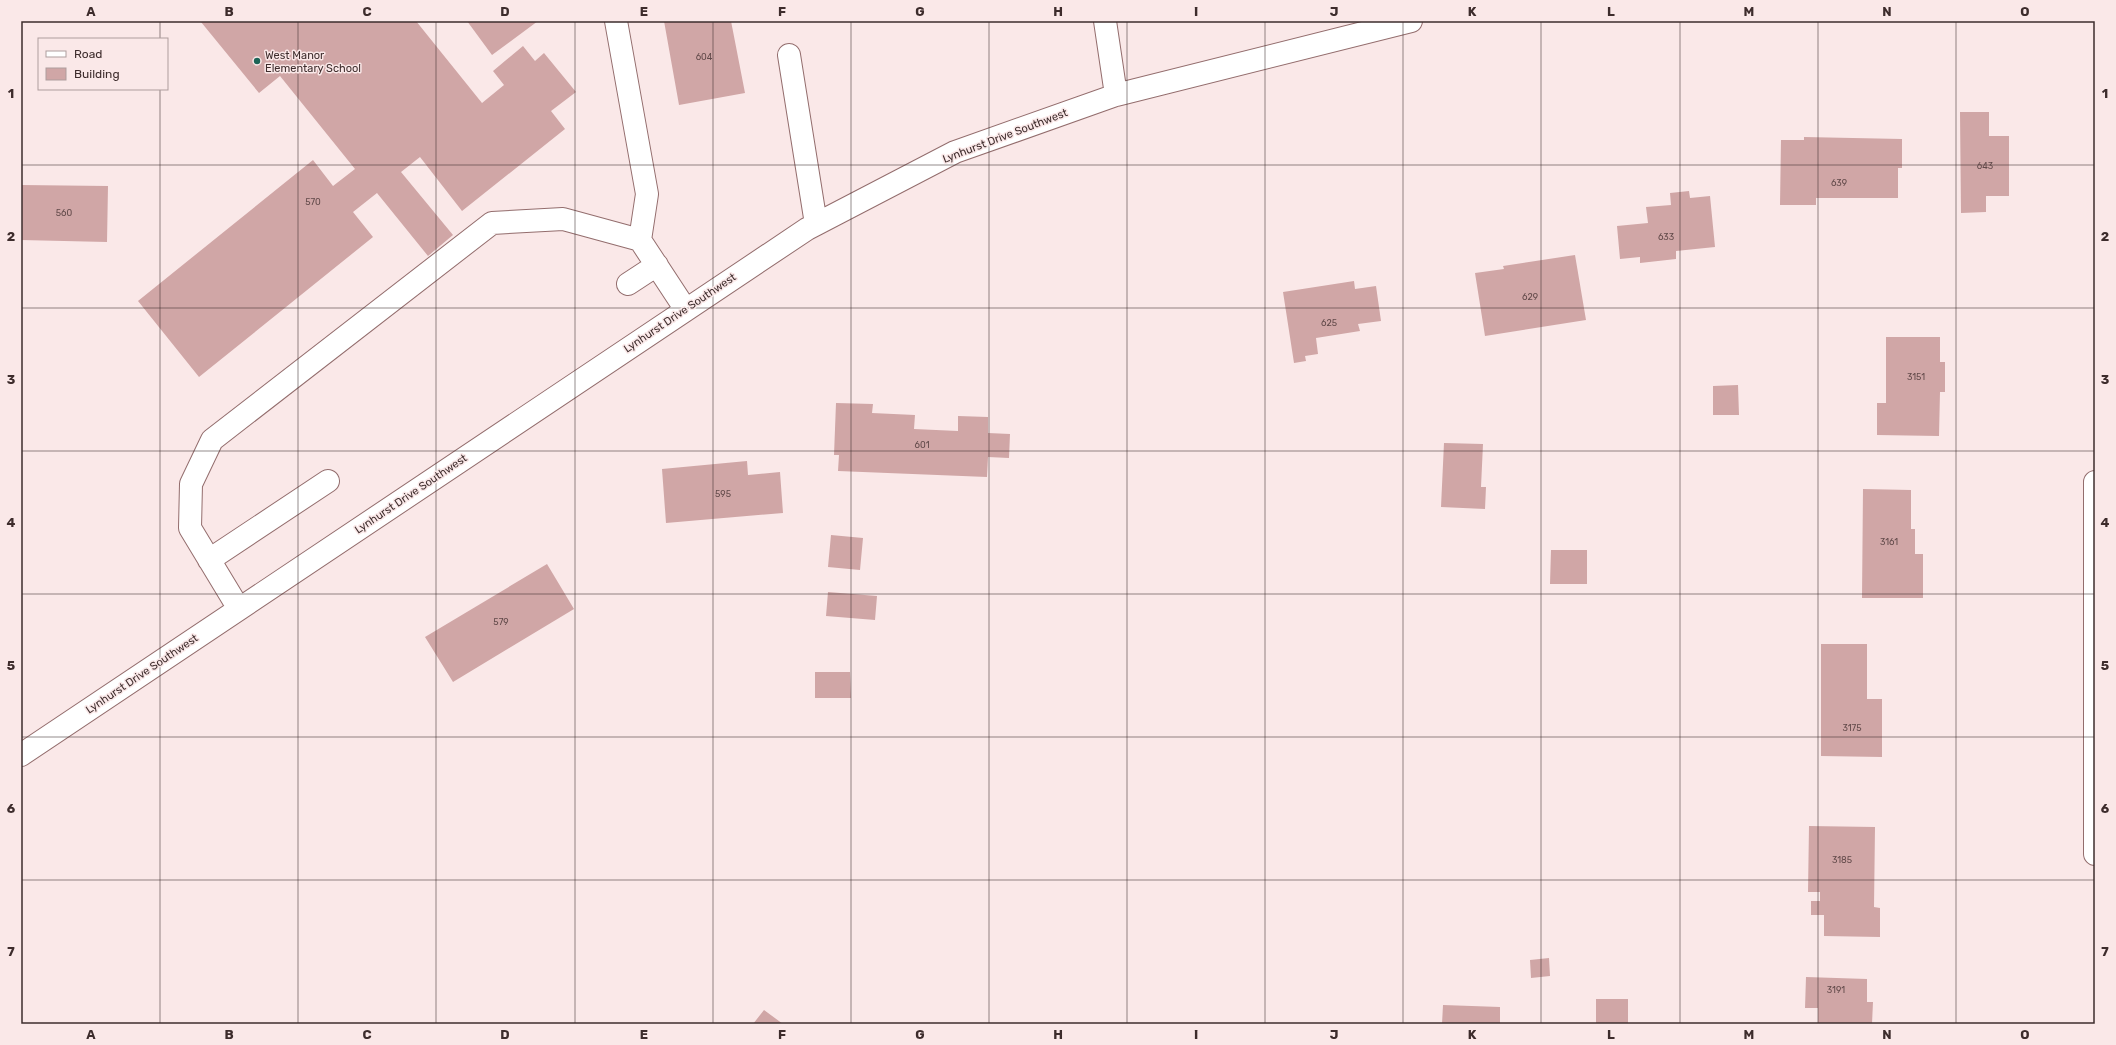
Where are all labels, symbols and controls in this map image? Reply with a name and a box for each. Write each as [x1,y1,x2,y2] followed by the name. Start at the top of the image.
[86,4,96,19] text: A
[224,4,234,19] text: B
[362,4,372,19] text: C
[500,4,510,19] text: D
[640,4,648,19] text: E
[778,4,786,19] text: F
[915,4,925,19] text: G
[1053,4,1063,19] text: H
[1194,4,1198,19] text: I
[1330,4,1338,19] text: J
[1468,4,1477,19] text: K
[1607,4,1615,19] text: L
[1744,4,1754,19] text: M
[1882,4,1892,19] text: N
[2020,4,2030,19] text: O
[38,38,168,90] legend
[74,47,102,61] text: Road
[265,49,361,75] place label: West Manor Elementary School
[696,52,713,62] house number: 604
[252,56,262,66] marker: West Manor Elementary School
[74,67,120,81] text: Building
[8,86,14,101] text: 1
[2102,86,2108,101] text: 1
[941,106,1070,166] street label: Lynhurst Drive Southwest
[1977,161,1993,171] house number: 643
[1831,178,1847,188] house number: 639
[305,197,321,207] house number: 570
[56,208,73,218] house number: 560
[7,229,15,244] text: 2
[2101,229,2109,244] text: 2
[1658,232,1674,242] house number: 633
[621,270,739,355] street label: Lynhurst Drive Southwest
[1522,292,1538,302] house number: 629
[1321,318,1337,328] house number: 625
[7,372,16,387] text: 3
[1907,372,1925,382] house number: 3151
[2101,372,2110,387] text: 3
[915,440,930,450] house number: 601
[352,451,470,536] street label: Lynhurst Drive Southwest
[715,489,731,499] house number: 595
[7,515,16,530] text: 4
[2101,515,2110,530] text: 4
[1880,537,1898,547] house number: 3161
[493,617,509,627] house number: 579
[83,631,201,716] street label: Lynhurst Drive Southwest
[7,658,15,673] text: 5
[2101,658,2109,673] text: 5
[1842,723,1862,733] house number: 3175
[7,801,16,816] text: 6
[2101,801,2110,816] text: 6
[1832,855,1852,865] house number: 3185
[7,944,15,959] text: 7
[2101,944,2109,959] text: 7
[1827,985,1845,995] house number: 3191
[86,1027,96,1042] text: A
[224,1027,234,1042] text: B
[362,1027,372,1042] text: C
[500,1027,510,1042] text: D
[640,1027,648,1042] text: E
[778,1027,786,1042] text: F
[915,1027,925,1042] text: G
[1053,1027,1063,1042] text: H
[1194,1027,1198,1042] text: I
[1330,1027,1338,1042] text: J
[1468,1027,1477,1042] text: K
[1607,1027,1615,1042] text: L
[1744,1027,1754,1042] text: M
[1882,1027,1892,1042] text: N
[2020,1027,2030,1042] text: O

